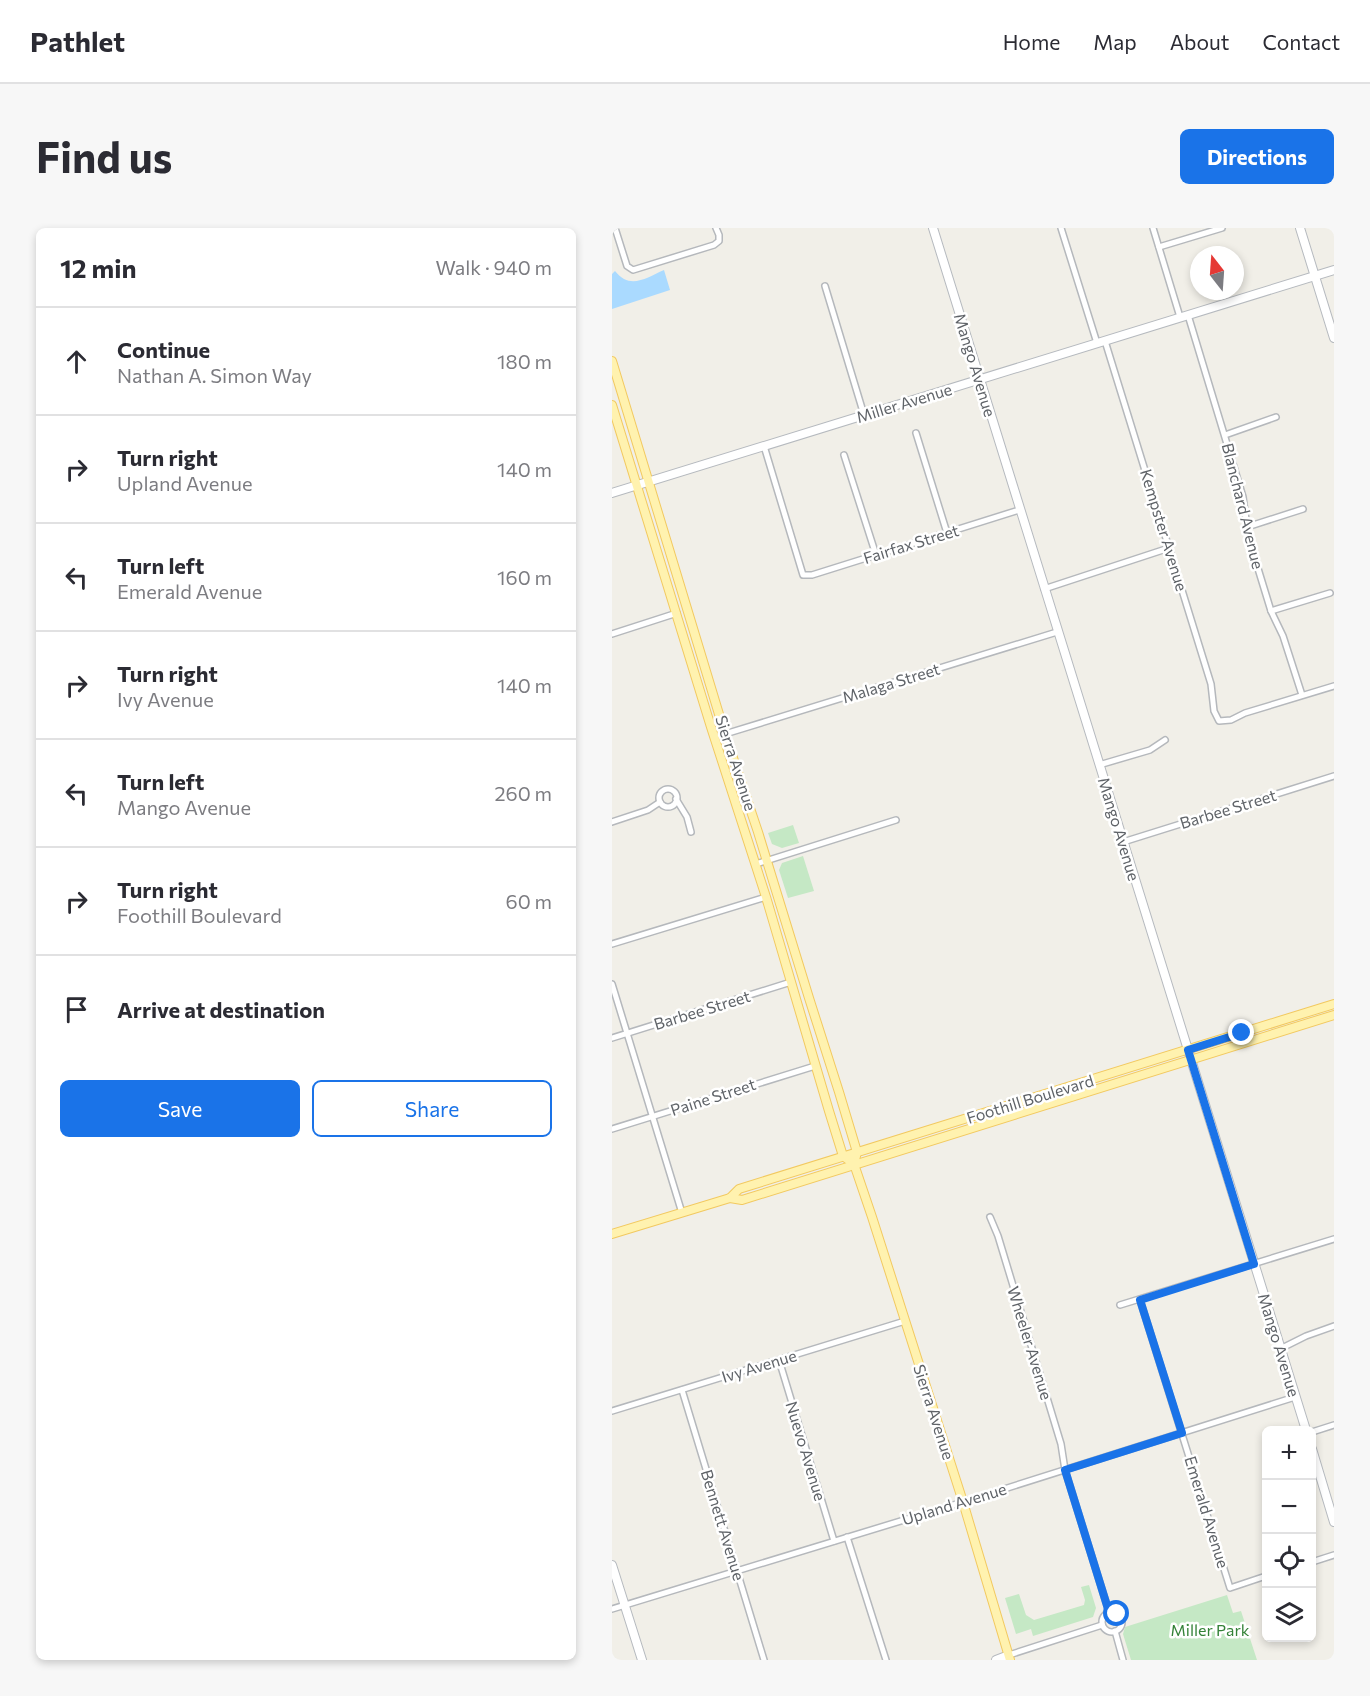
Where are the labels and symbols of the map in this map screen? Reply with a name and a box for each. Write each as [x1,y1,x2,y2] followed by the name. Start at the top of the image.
[1190,246,1244,300] north arrow
[951,311,1000,419] street label: Mango Avenue
[854,379,954,426] street label: Miller Avenue
[1219,441,1268,571] street label: Blanchard Avenue
[1137,466,1192,593] street label: Kempster Avenue
[861,520,961,567] street label: Fairfax Street
[840,659,942,706] street label: Malaga Street
[712,713,761,813] street label: Sierra Avenue
[1095,775,1144,883] street label: Mango Avenue
[1177,785,1279,832] street label: Barbee Street
[651,986,753,1033] street label: Barbee Street
[1228,1019,1254,1045] route end
[964,1070,1096,1127] street label: Foothill Boulevard
[668,1074,758,1119] street label: Paine Street
[1004,1284,1057,1402] street label: Wheeler Avenue
[1255,1291,1304,1399] street label: Mango Avenue
[719,1345,799,1386] street label: Ivy Avenue
[910,1362,959,1462] street label: Sierra Avenue
[782,1399,831,1503] street label: Nuevo Avenue
[1181,1454,1234,1570] street label: Emerald Avenue
[698,1467,749,1583] street label: Bennett Avenue
[899,1479,1008,1528] street label: Upland Avenue
[1103,1600,1129,1626] route start
[1171,1620,1250,1639] park label: Miller Park

